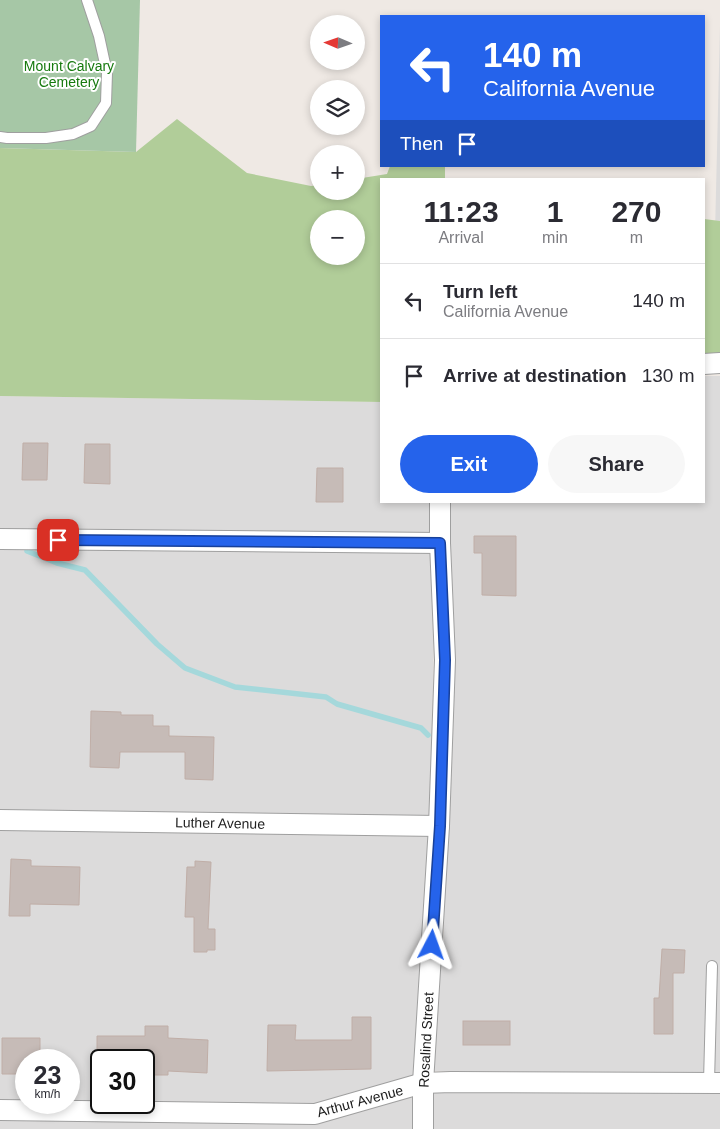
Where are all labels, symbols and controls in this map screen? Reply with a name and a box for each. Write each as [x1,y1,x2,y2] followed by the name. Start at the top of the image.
[310,15,365,70] north arrow
[310,15,365,265] map controls
[400,35,465,100] icon: left
[483,35,582,74] text: 140 m
[24,58,114,90] park label: Mount Calvary Cemetery
[483,76,655,101] text: California Avenue
[310,80,365,135] button: layers
[453,130,481,158] icon: arrive
[400,133,443,154] text: Then
[310,145,365,200] button: +
[424,195,499,228] text: 11:23
[547,195,563,228] text: 1
[611,195,661,228] text: 270
[310,210,365,265] button: −
[438,229,484,246] text: Arrival
[542,229,568,246] text: min
[630,229,643,246] text: m
[443,281,518,302] text: Turn left
[400,287,428,315] icon: left
[632,290,685,311] text: 140 m
[443,303,568,320] text: California Avenue
[400,362,428,390] icon: arrive
[443,365,627,386] text: Arrive at destination
[642,365,695,386] text: 130 m
[400,435,538,493] button: Exit
[548,435,685,493] button: Share
[37,519,79,561] pin
[44,526,72,554] icon: arrive
[175,814,265,832] street label: Luther Avenue
[405,918,457,970] position arrow
[416,992,436,1088] street label: Rosalind Street
[90,1049,155,1114] speed limit sign: 30
[34,1061,61,1089] text: 23
[315,1082,405,1120] street label: Arthur Avenue
[34,1087,61,1101] text: km/h

